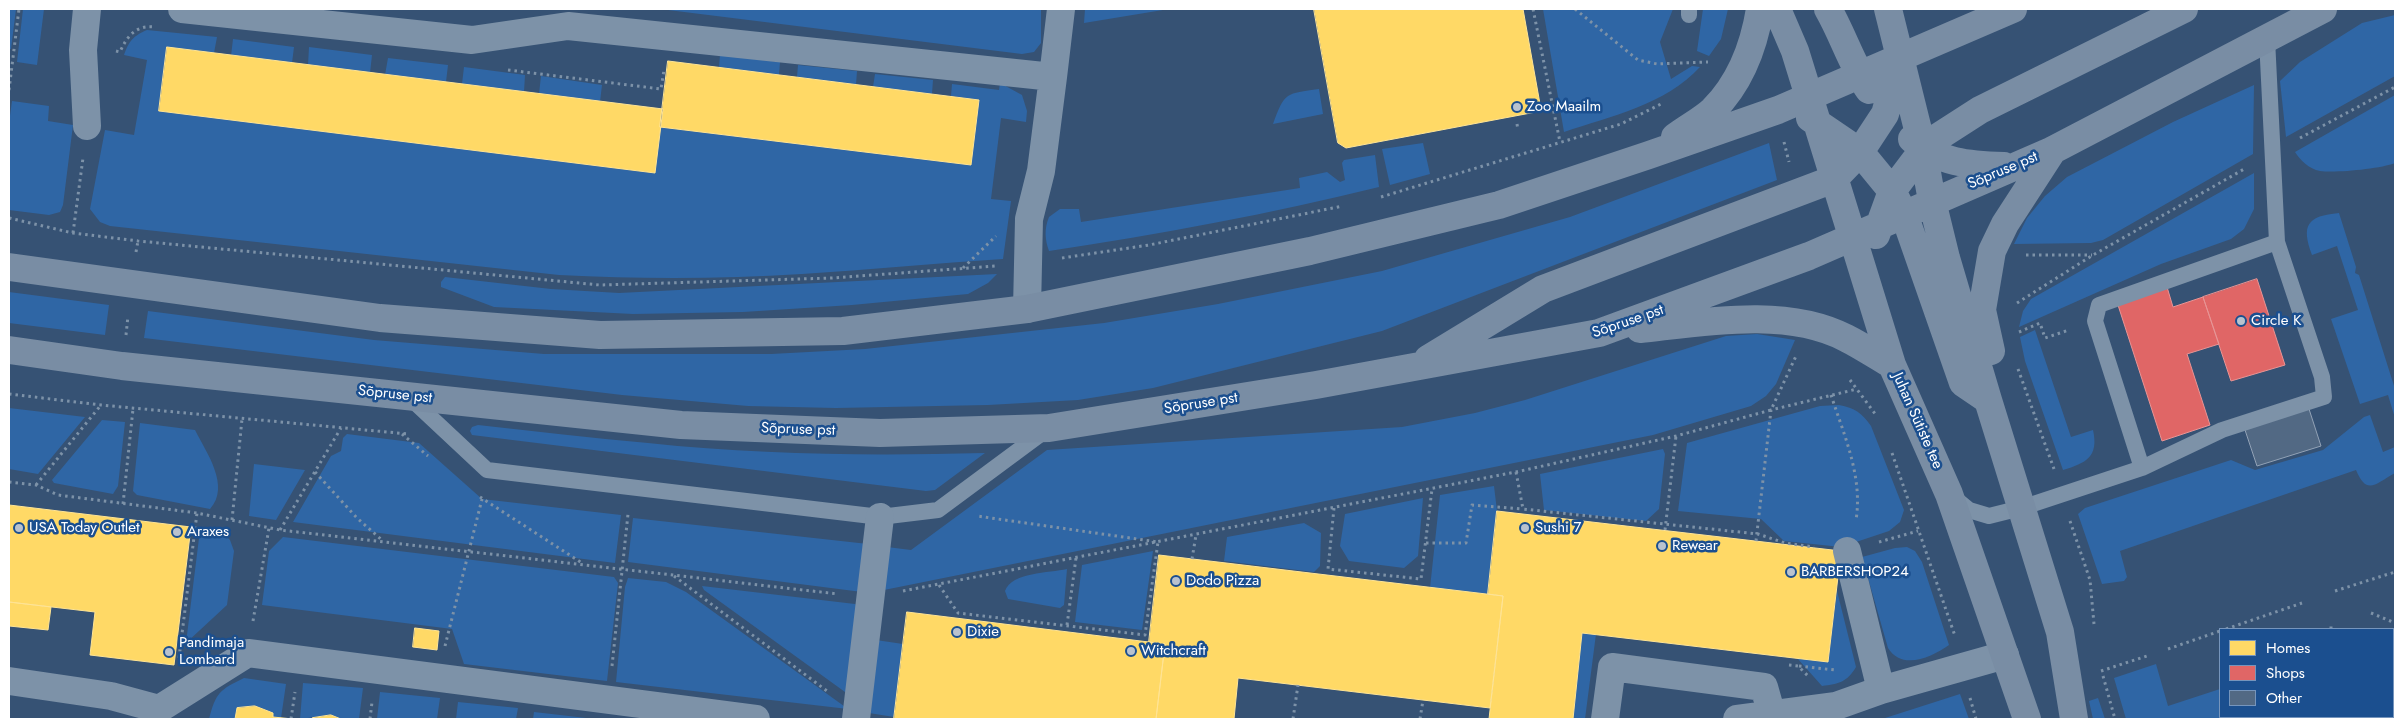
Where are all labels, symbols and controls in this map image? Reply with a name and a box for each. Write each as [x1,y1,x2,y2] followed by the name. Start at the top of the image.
[1527,98,1601,116] place label: Zoo Maailm
[1511,101,1523,113] marker: Zoo Maailm
[1965,148,2041,194] street label: Sõpruse pst
[1590,301,1666,343] street label: Sõpruse pst
[2251,312,2301,330] place label: Circle K
[2235,315,2247,327] marker: Circle K
[1888,370,1946,472] street label: Juhan Sütiste tee
[357,382,433,408] street label: Sõpruse pst
[1163,389,1239,419] street label: Sõpruse pst
[760,420,836,440] street label: Sõpruse pst
[29,519,140,537] place label: USA Today Outlet
[1535,519,1581,537] place label: Sushi 7
[13,522,25,534] marker: USA Today Outlet
[1519,522,1531,534] marker: Sushi 7
[187,523,229,541] place label: Araxes
[171,526,183,538] marker: Araxes
[1672,537,1718,555] place label: Rewear
[1656,540,1668,552] marker: Rewear
[1801,563,1909,581] place label: BARBERSHOP24
[1785,566,1797,578] marker: BARBERSHOP24
[1186,572,1259,590] place label: Dodo Pizza
[1170,575,1182,587] marker: Dodo Pizza
[967,623,999,641] place label: Dixie
[951,626,963,638] marker: Dixie
[2219,628,2394,718] legend
[179,634,244,669] place label: Pandimaja Lombard
[2266,637,2310,659] text: Homes
[1141,642,1206,660] place label: Witchcraft
[1125,645,1137,657] marker: Witchcraft
[163,646,175,658] marker: Pandimaja Lombard
[2266,662,2305,684] text: Shops
[2266,687,2302,709] text: Other

